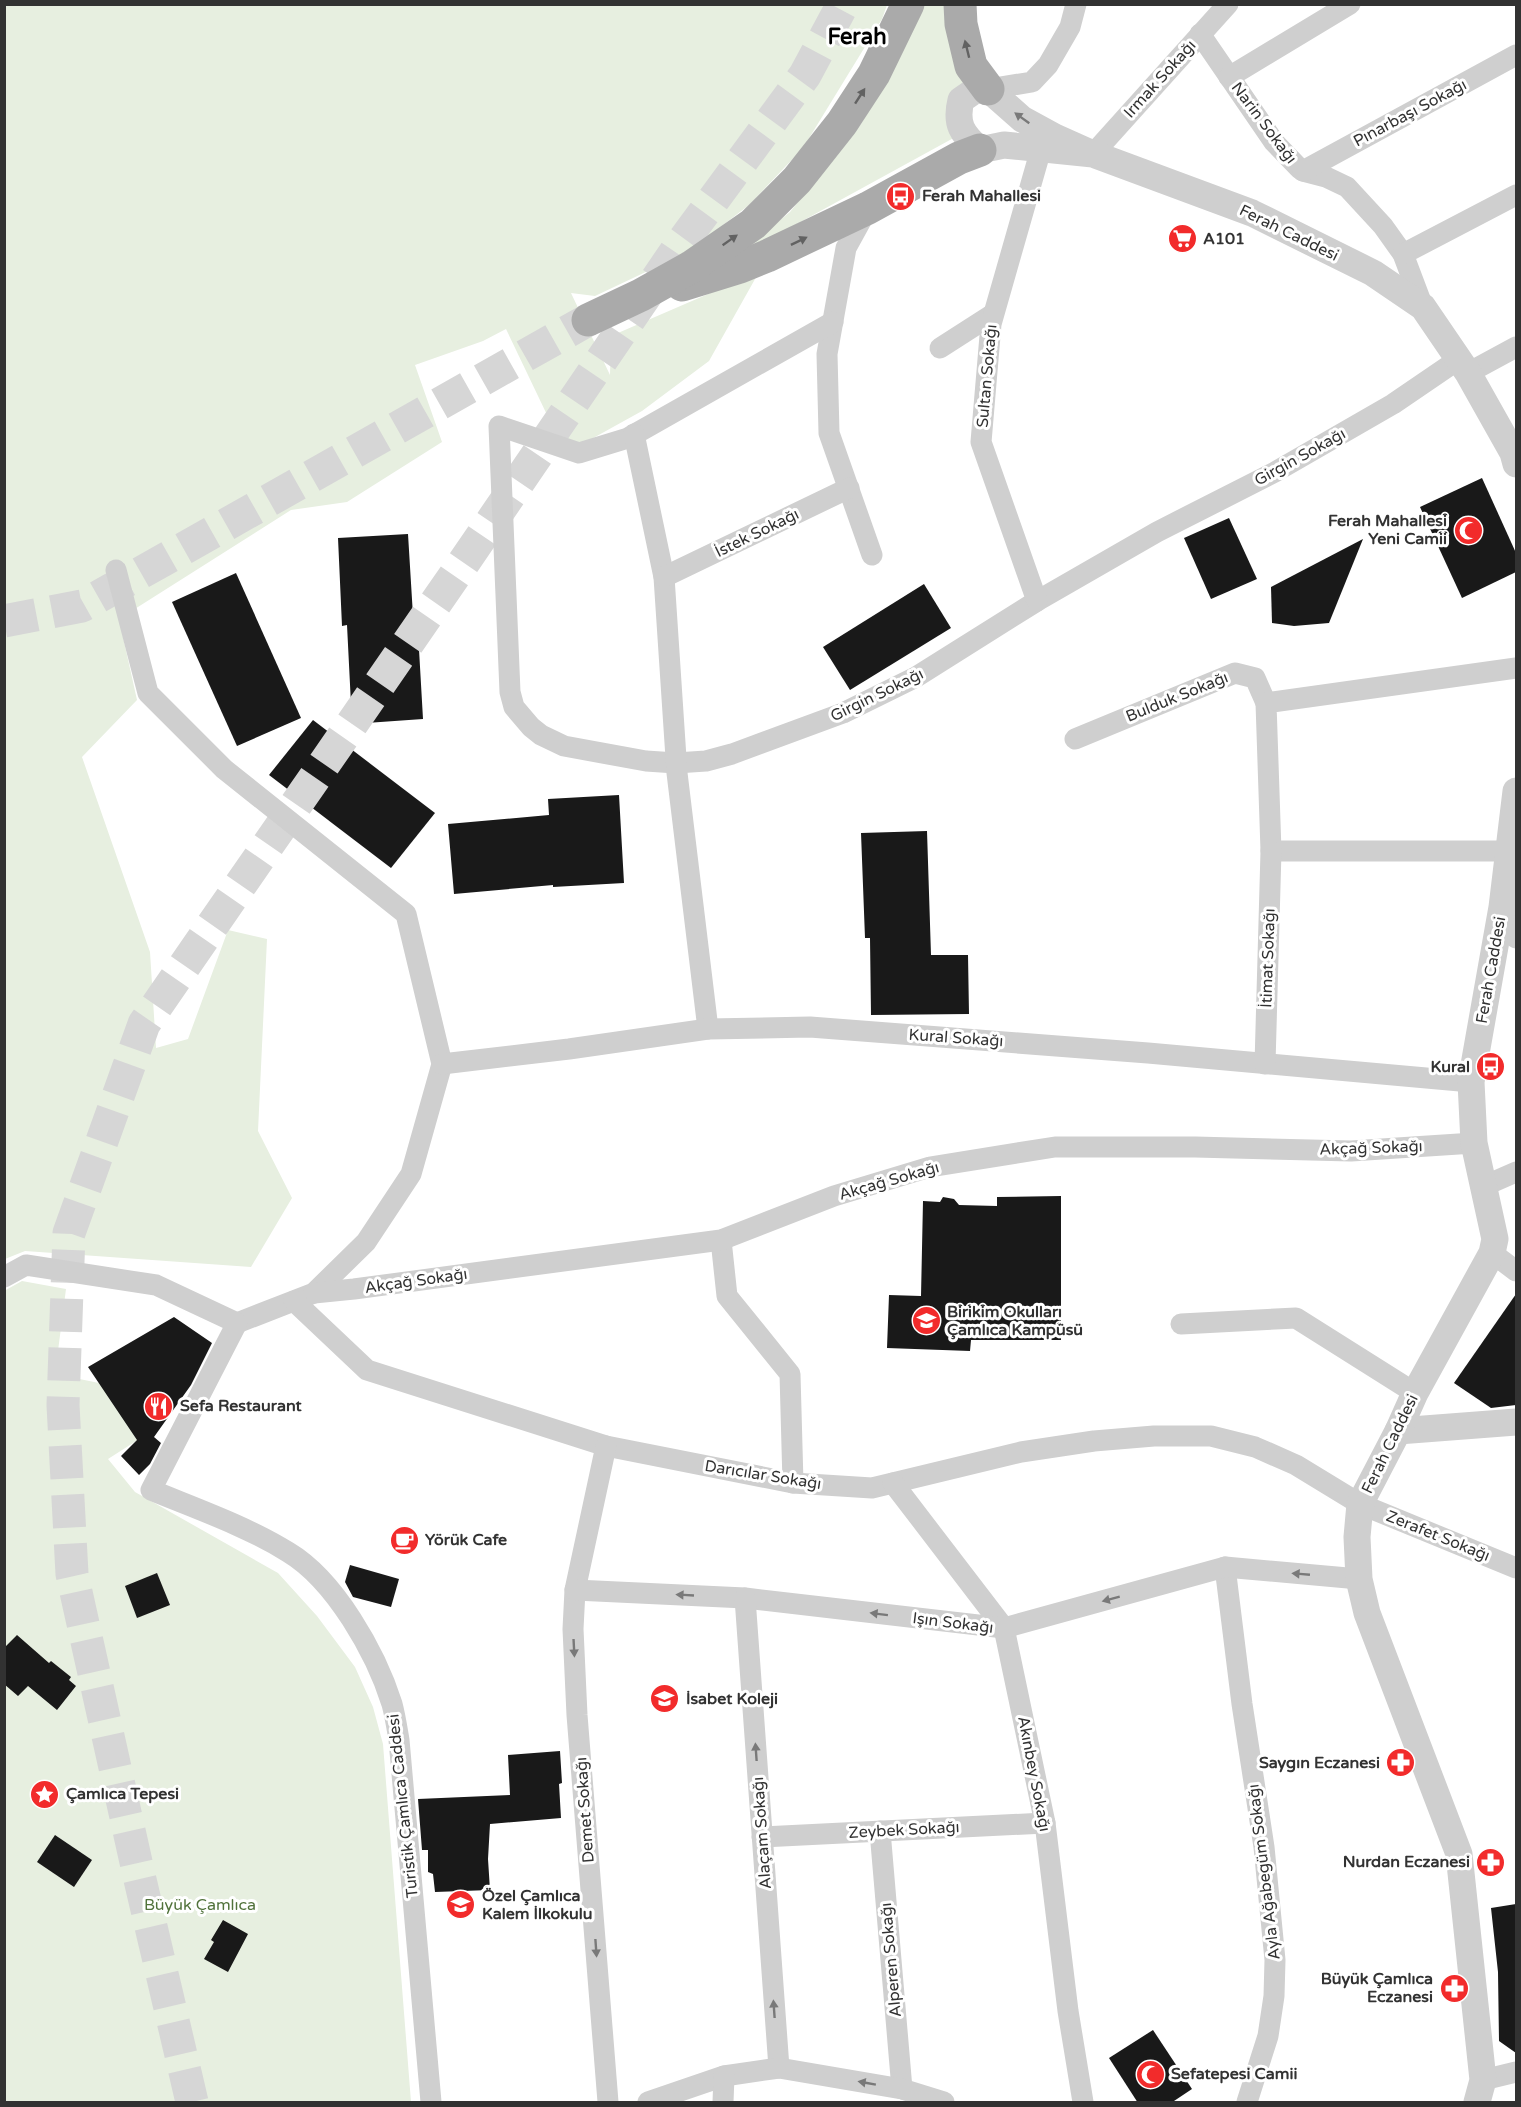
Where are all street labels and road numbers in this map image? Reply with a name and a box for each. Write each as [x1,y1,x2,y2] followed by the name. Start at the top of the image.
[1120,36,1200,122] street label: Irmak Sokağı
[1350,75,1470,151] street label: Pınarbaşı Sokağı
[1227,78,1301,168] street label: Narin Sokağı
[1236,200,1342,266] street label: Ferah Caddesi
[973,323,1001,429] street label: Sultan Sokağı
[1251,424,1349,490] street label: Girgin Sokağı
[712,504,802,562] street label: İstek Sokağı
[827,664,927,726] street label: Girgin Sokağı
[1123,667,1231,727] street label: Bulduk Sokağı
[1256,908,1280,1008] street label: İtimat Sokağı
[1472,915,1510,1025] street label: Ferah Caddesi
[908,1025,1004,1051] street label: Kural Sokağı
[1319,1136,1423,1160] street label: Akçağ Sokağı
[837,1157,941,1205] street label: Akçağ Sokağı
[363,1264,469,1298] street label: Akçağ Sokağı
[1357,1391,1423,1497] street label: Ferah Caddesi
[703,1456,823,1494] street label: Darıcılar Sokağı
[1383,1506,1493,1566] street label: Zerafet Sokağı
[911,1608,995,1638] street label: Işın Sokağı
[383,1713,423,1899] street label: Turistik Çamlıca Caddesi
[1013,1714,1055,1834] street label: Akınbey Sokağı
[571,1756,599,1864] street label: Demet Sokağı
[748,1776,776,1890] street label: Alaçam Sokağı
[1243,1783,1285,1961] street label: Ayla Ağabegüm Sokağı
[848,1817,960,1843] street label: Zeybek Sokağı
[876,1902,906,2018] street label: Alperen Sokağı

